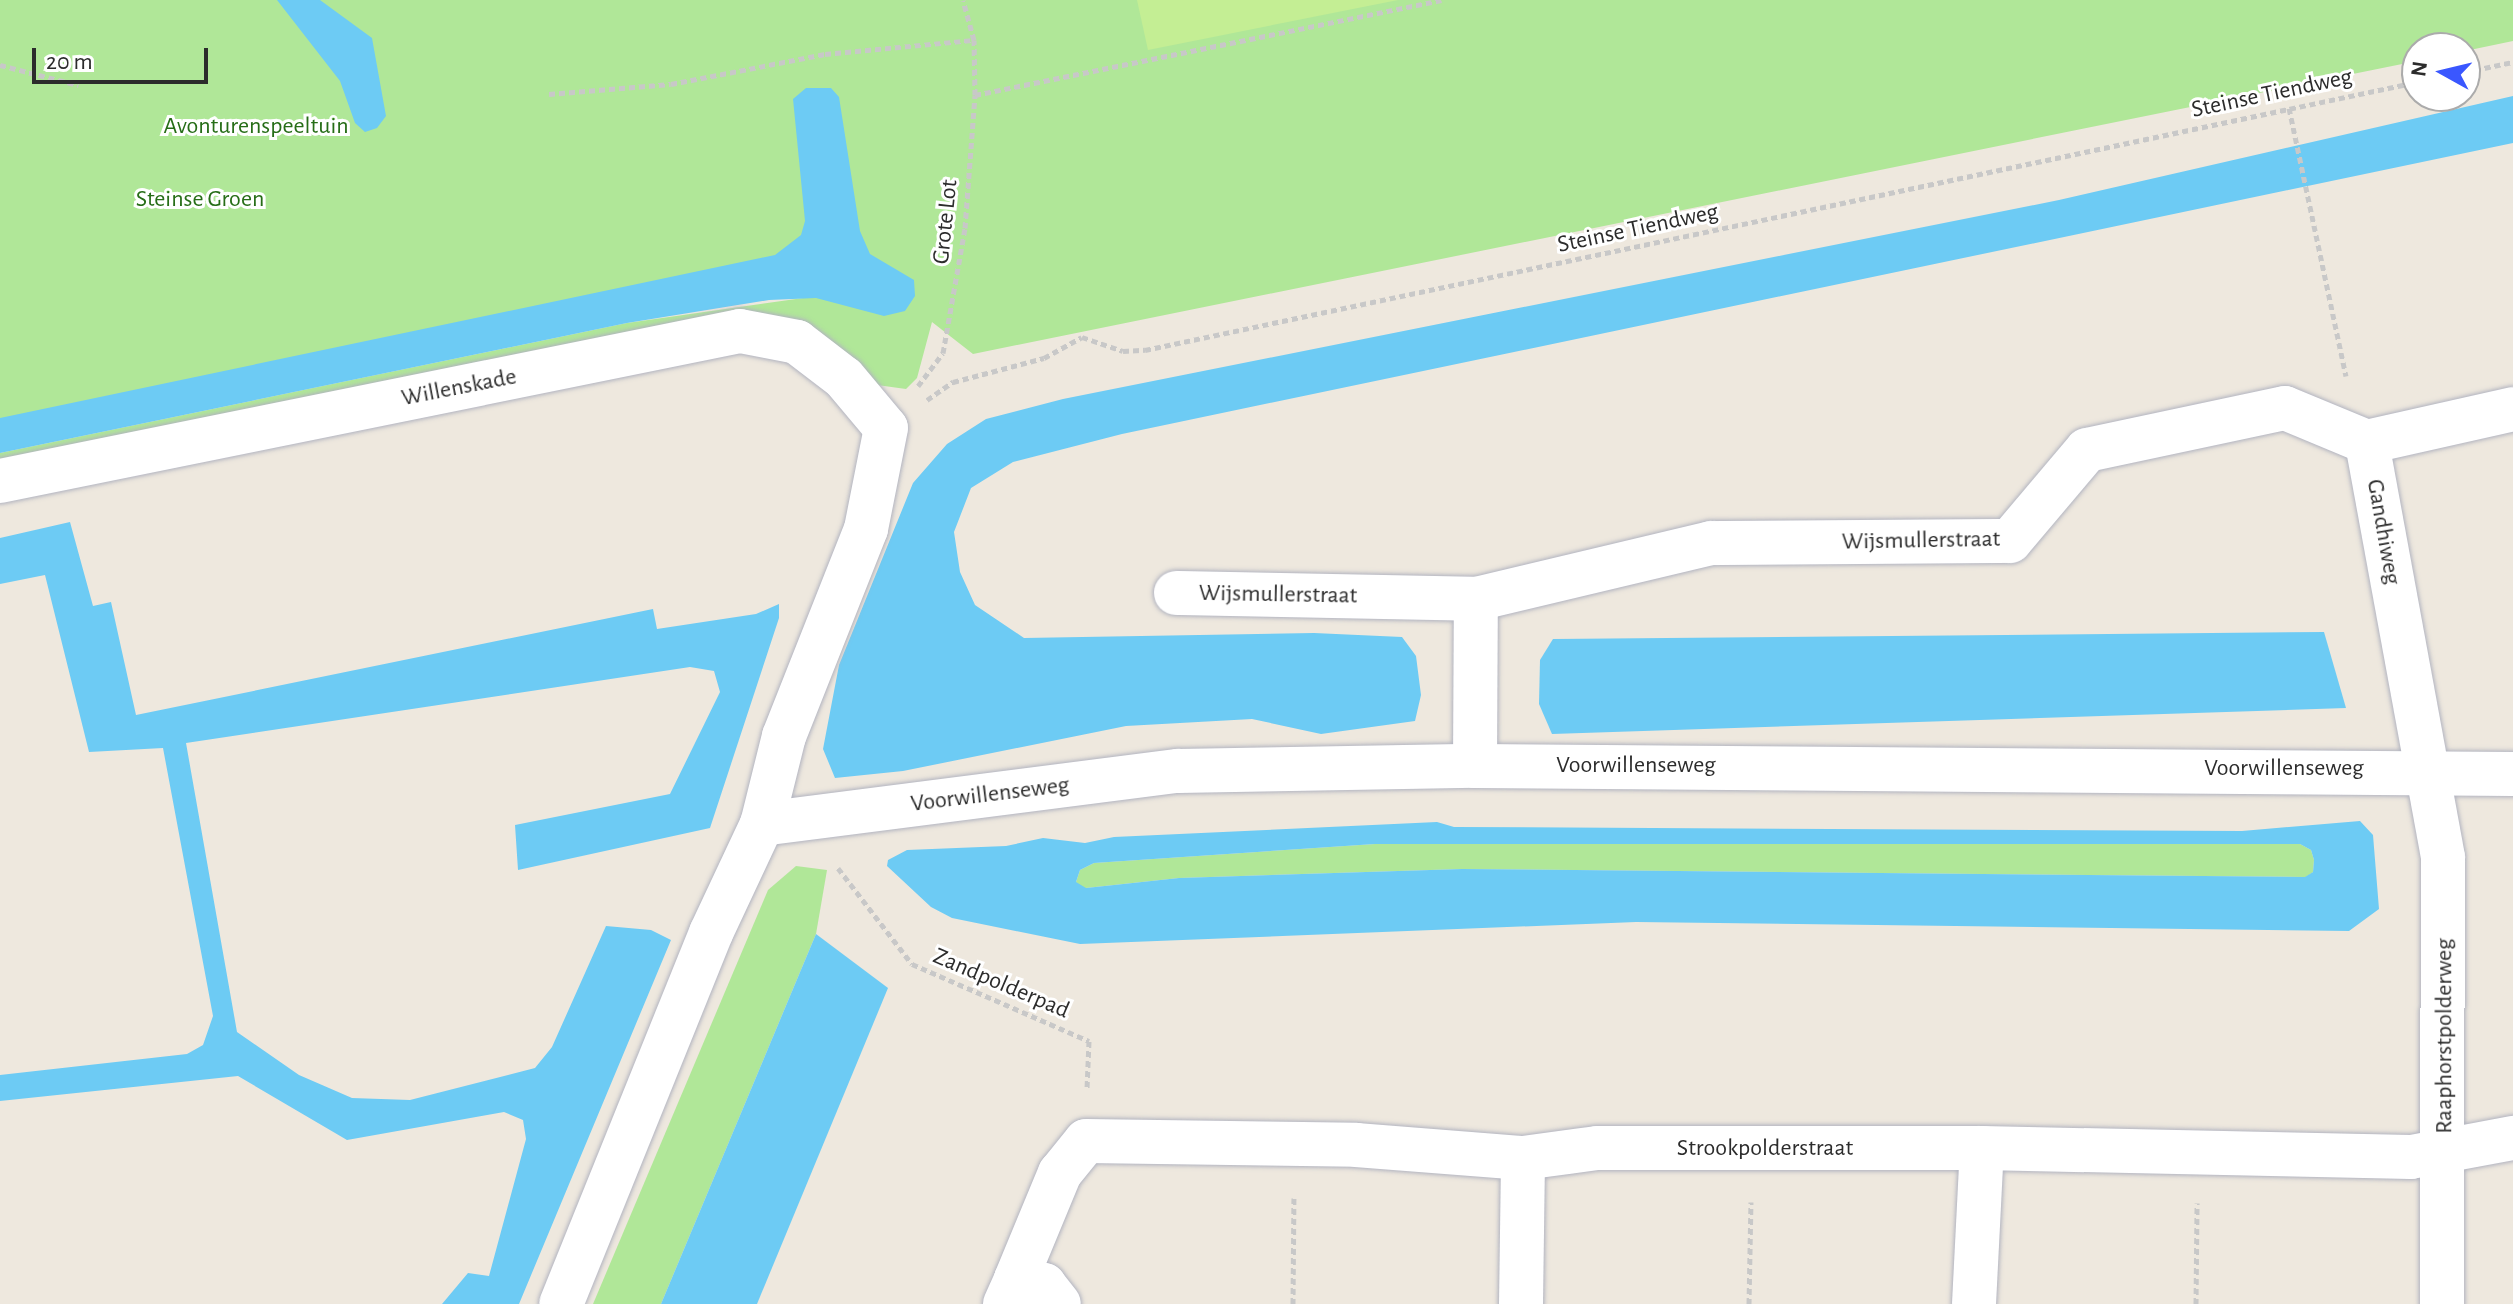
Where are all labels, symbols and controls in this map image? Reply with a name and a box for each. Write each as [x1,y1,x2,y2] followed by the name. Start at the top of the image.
[36,32,212,82] scale bar
[2401,32,2481,112] north arrow
[46,50,93,74] text: 20 m
[2407,60,2431,78] text: N
[2189,63,2355,125] street label: Steinse Tiendweg
[163,113,349,141] park label: Avonturenspeeltuin
[927,178,965,266] street label: Grote Lot
[136,186,264,214] park label: Steinse Groen
[1555,198,1721,260] street label: Steinse Tiendweg
[399,363,519,413] street label: Willenskade
[2360,477,2406,587] street label: Gandhiweg
[1842,525,2000,557] street label: Wijsmullerstraat
[1199,579,1357,611] street label: Wijsmullerstraat
[1556,752,1716,780] street label: Voorwillenseweg
[2204,755,2364,783] street label: Voorwillenseweg
[909,771,1071,819] street label: Voorwillenseweg
[2431,938,2459,1134] street label: Raaphorstpolderweg
[929,942,1073,1026] street label: Zandpolderpad
[1677,1135,1853,1163] street label: Strookpolderstraat

